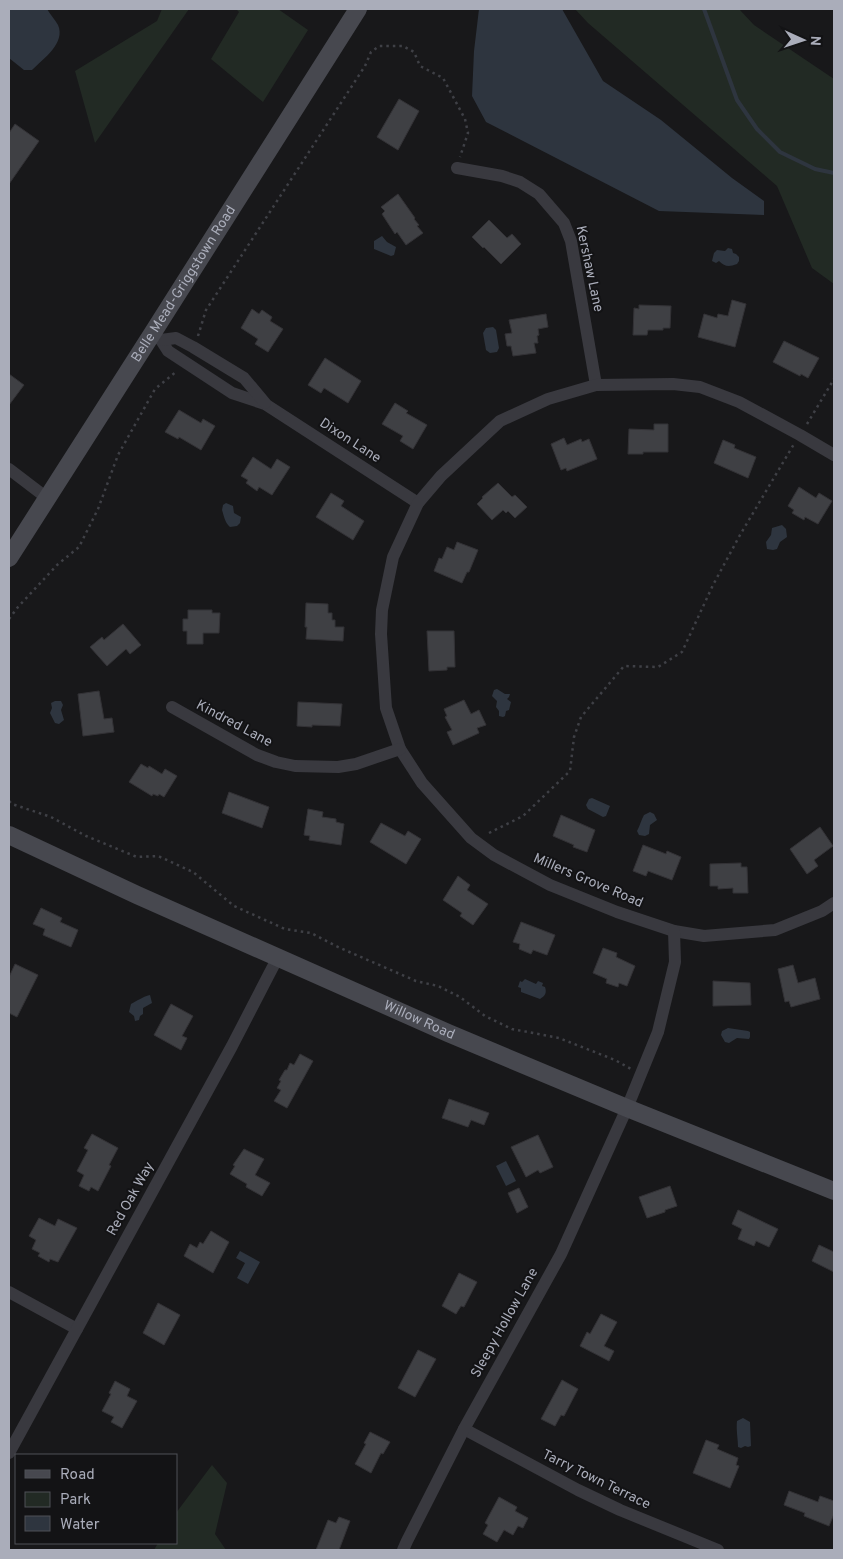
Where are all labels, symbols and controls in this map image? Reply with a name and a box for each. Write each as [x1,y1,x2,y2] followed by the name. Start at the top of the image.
[778,15,828,65] north arrow
[806,35,823,46] text: N
[128,203,240,365] street label: Belle Mead-Griggstown Road
[572,224,606,314] street label: Kershaw Lane
[316,415,384,467] street label: Dixon Lane
[193,697,275,751] street label: Kindred Lane
[530,850,646,912] street label: Millers Grove Road
[381,997,457,1043] street label: Willow Road
[104,1159,158,1239] street label: Red Oak Way
[468,1265,542,1381] street label: Sleepy Hollow Lane
[539,1446,653,1514] street label: Tarry Town Terrace
[15,1454,178,1544] legend
[60,1466,95,1485] text: Road
[60,1491,91,1510] text: Park
[60,1516,100,1535] text: Water

